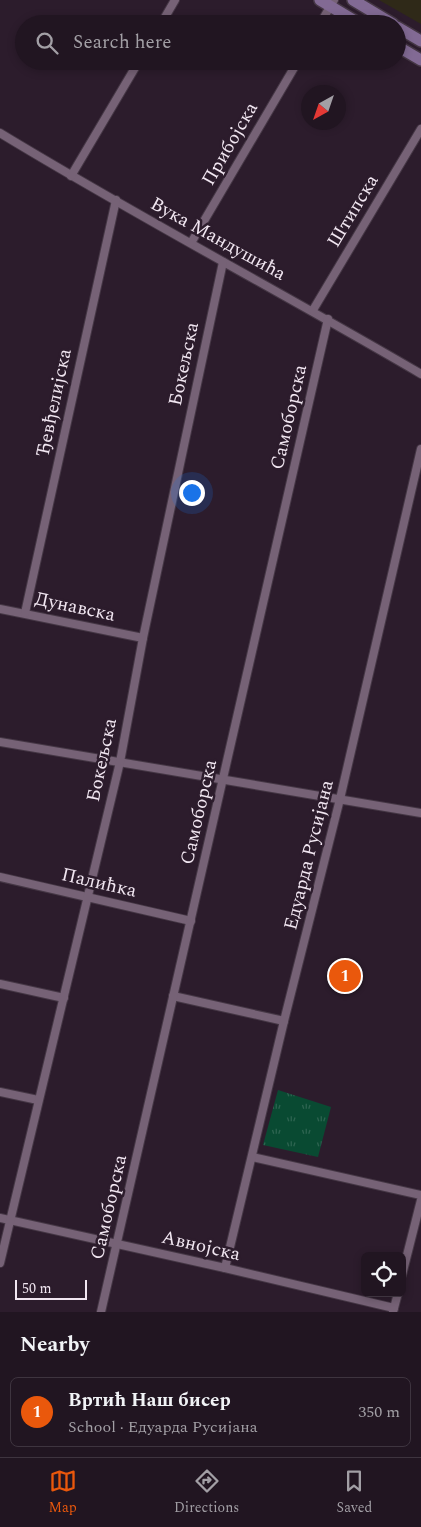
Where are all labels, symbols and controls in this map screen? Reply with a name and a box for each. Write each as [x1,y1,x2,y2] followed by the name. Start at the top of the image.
[15,15,406,70] search box
[73,28,172,57] text: Search here
[33,29,61,57] icon: search
[301,85,346,130] north arrow
[194,96,266,191] street label: Прибојска
[320,168,387,253] street label: Штипска
[145,190,292,289] street label: Вука Мандушића
[161,319,207,409] street label: Бокељска
[28,345,80,460] street label: Ђевђелијска
[263,361,315,472] street label: Самоборска
[179,480,205,506] your location
[32,584,119,630] street label: Дунавска
[79,715,125,805] street label: Бокељска
[173,756,225,867] street label: Самоборска
[276,776,342,933] street label: Едуарда Русијана
[59,860,140,906] street label: Палићка
[329,957,361,995] pin: 1
[83,1151,135,1262] street label: Самоборска
[159,1223,244,1269] street label: Авнојска
[361,1252,406,1297] map controls
[361,1252,406,1297] button: locate
[15,1277,88,1300] scale bar
[22,1278,52,1299] text: 50 m
[20,1329,90,1361] text: Nearby
[68,1386,231,1415] text: Вртић Наш бисер
[33,1400,41,1424] text: 1
[358,1400,400,1424] text: 350 m
[68,1415,258,1439] text: School · Едуарда Русијана
[49,1467,77,1518] tab: Map
[174,1467,239,1518] tab: Directions
[337,1467,372,1518] tab: Saved

